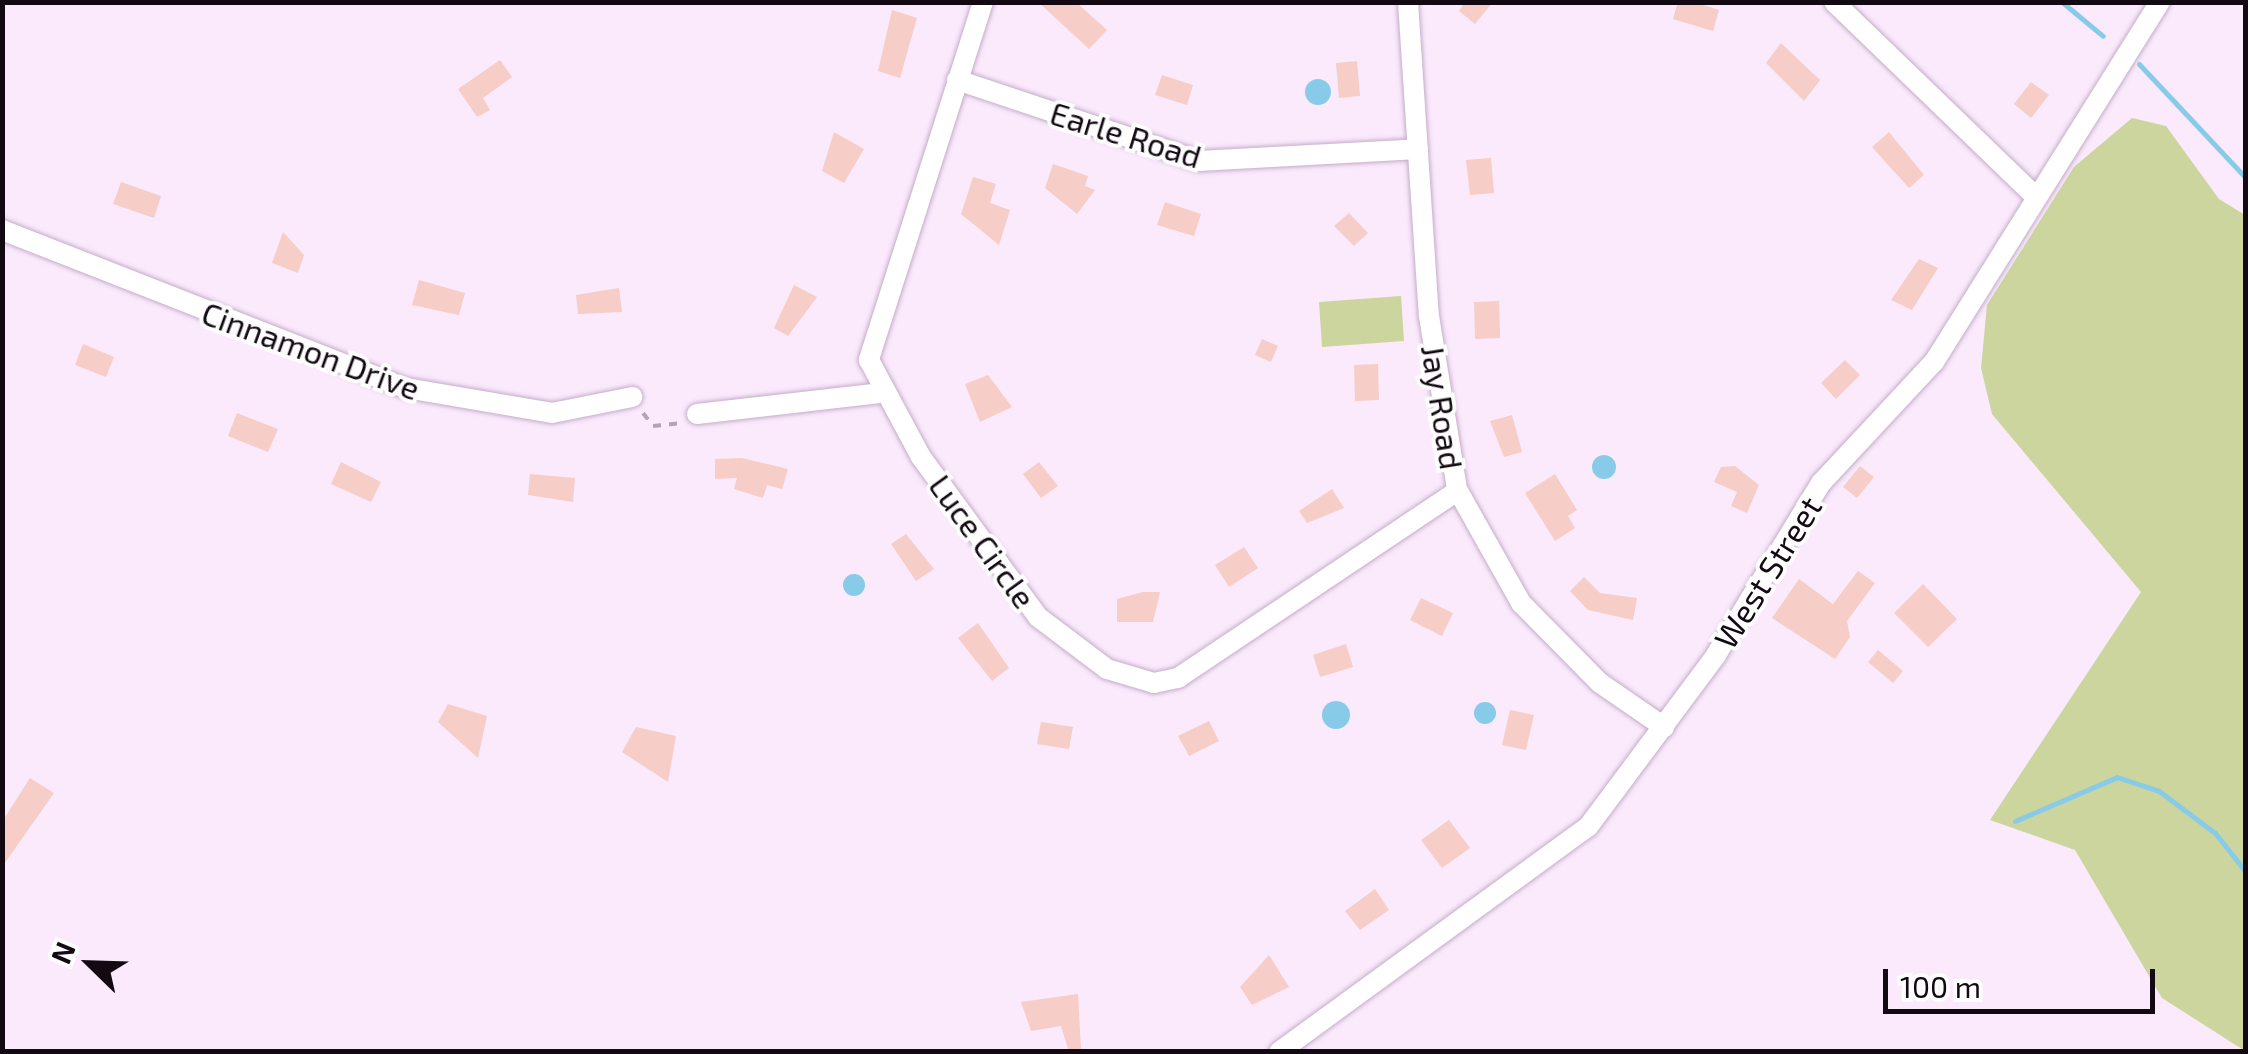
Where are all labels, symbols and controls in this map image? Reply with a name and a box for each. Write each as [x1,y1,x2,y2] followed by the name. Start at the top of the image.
[1046,93,1206,175] street label: Earle Road
[197,293,425,407] street label: Cinnamon Drive
[1414,342,1472,472] street label: Jay Road
[922,467,1044,615] street label: Luce Circle
[1705,489,1829,655] street label: West Street
[40,914,140,1014] north arrow
[43,936,82,968] text: N
[1888,949,2160,1011] scale bar
[1900,968,1981,1004] text: 100 m

